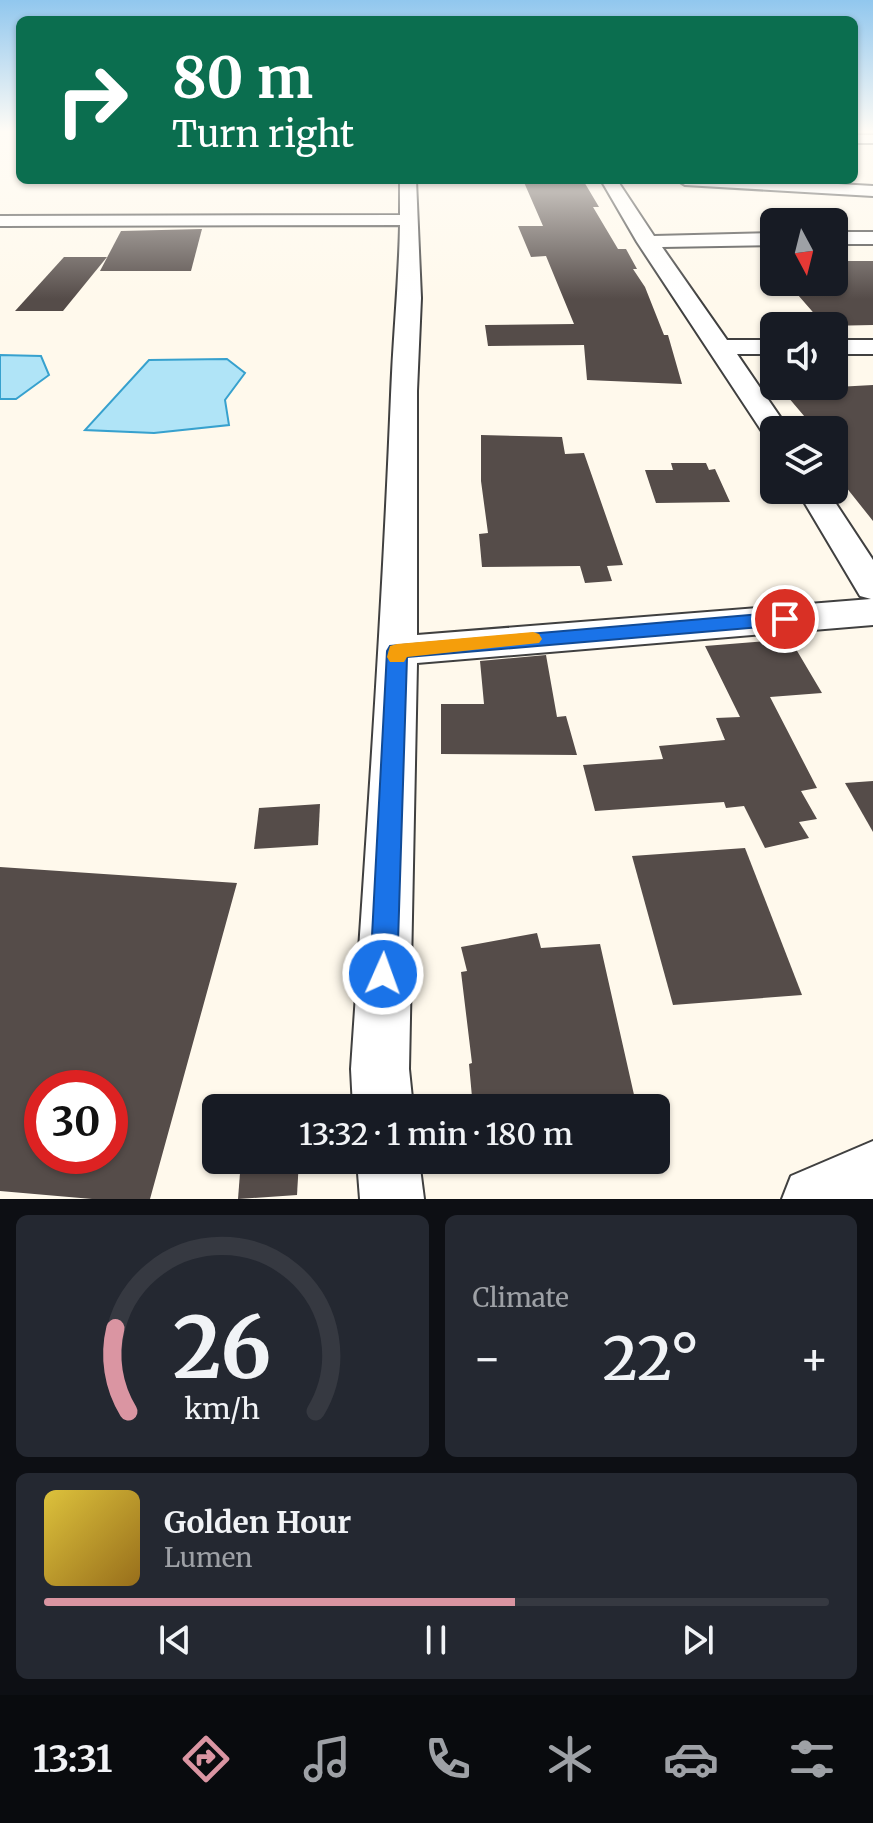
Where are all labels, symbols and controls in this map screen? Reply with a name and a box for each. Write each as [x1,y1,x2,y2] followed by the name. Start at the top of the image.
[172,43,313,113] text: 80 m
[40,48,144,152] icon: right
[172,112,354,157] text: Turn right
[760,208,848,296] north arrow
[760,208,848,504] map controls
[760,312,848,400] button: sound
[760,416,848,504] button: layers
[751,585,819,653] pin
[763,597,807,641] icon: arrive
[341,932,425,1016] position arrow
[24,1070,128,1174] speed limit sign: 30
[299,1115,573,1153] text: 13:32 · 1 min · 180 m
[473,1281,569,1314] text: Climate
[173,1296,272,1401] text: 26
[603,1321,699,1396] text: 22°
[473,1331,502,1386] text: −
[800,1331,829,1386] text: +
[184,1391,260,1427] text: km/h
[164,1503,351,1541] text: Golden Hour
[164,1541,253,1574] text: Lumen
[153,1618,197,1662] icon: previous
[414,1618,458,1662] icon: pause
[676,1618,720,1662] icon: next
[178,1731,234,1787] icon: directions
[299,1731,355,1787] icon: music
[420,1731,476,1787] icon: phone
[542,1731,598,1787] icon: climate
[663,1731,719,1787] icon: car
[784,1731,840,1787] icon: filters
[33,1737,112,1782] text: 13:31

